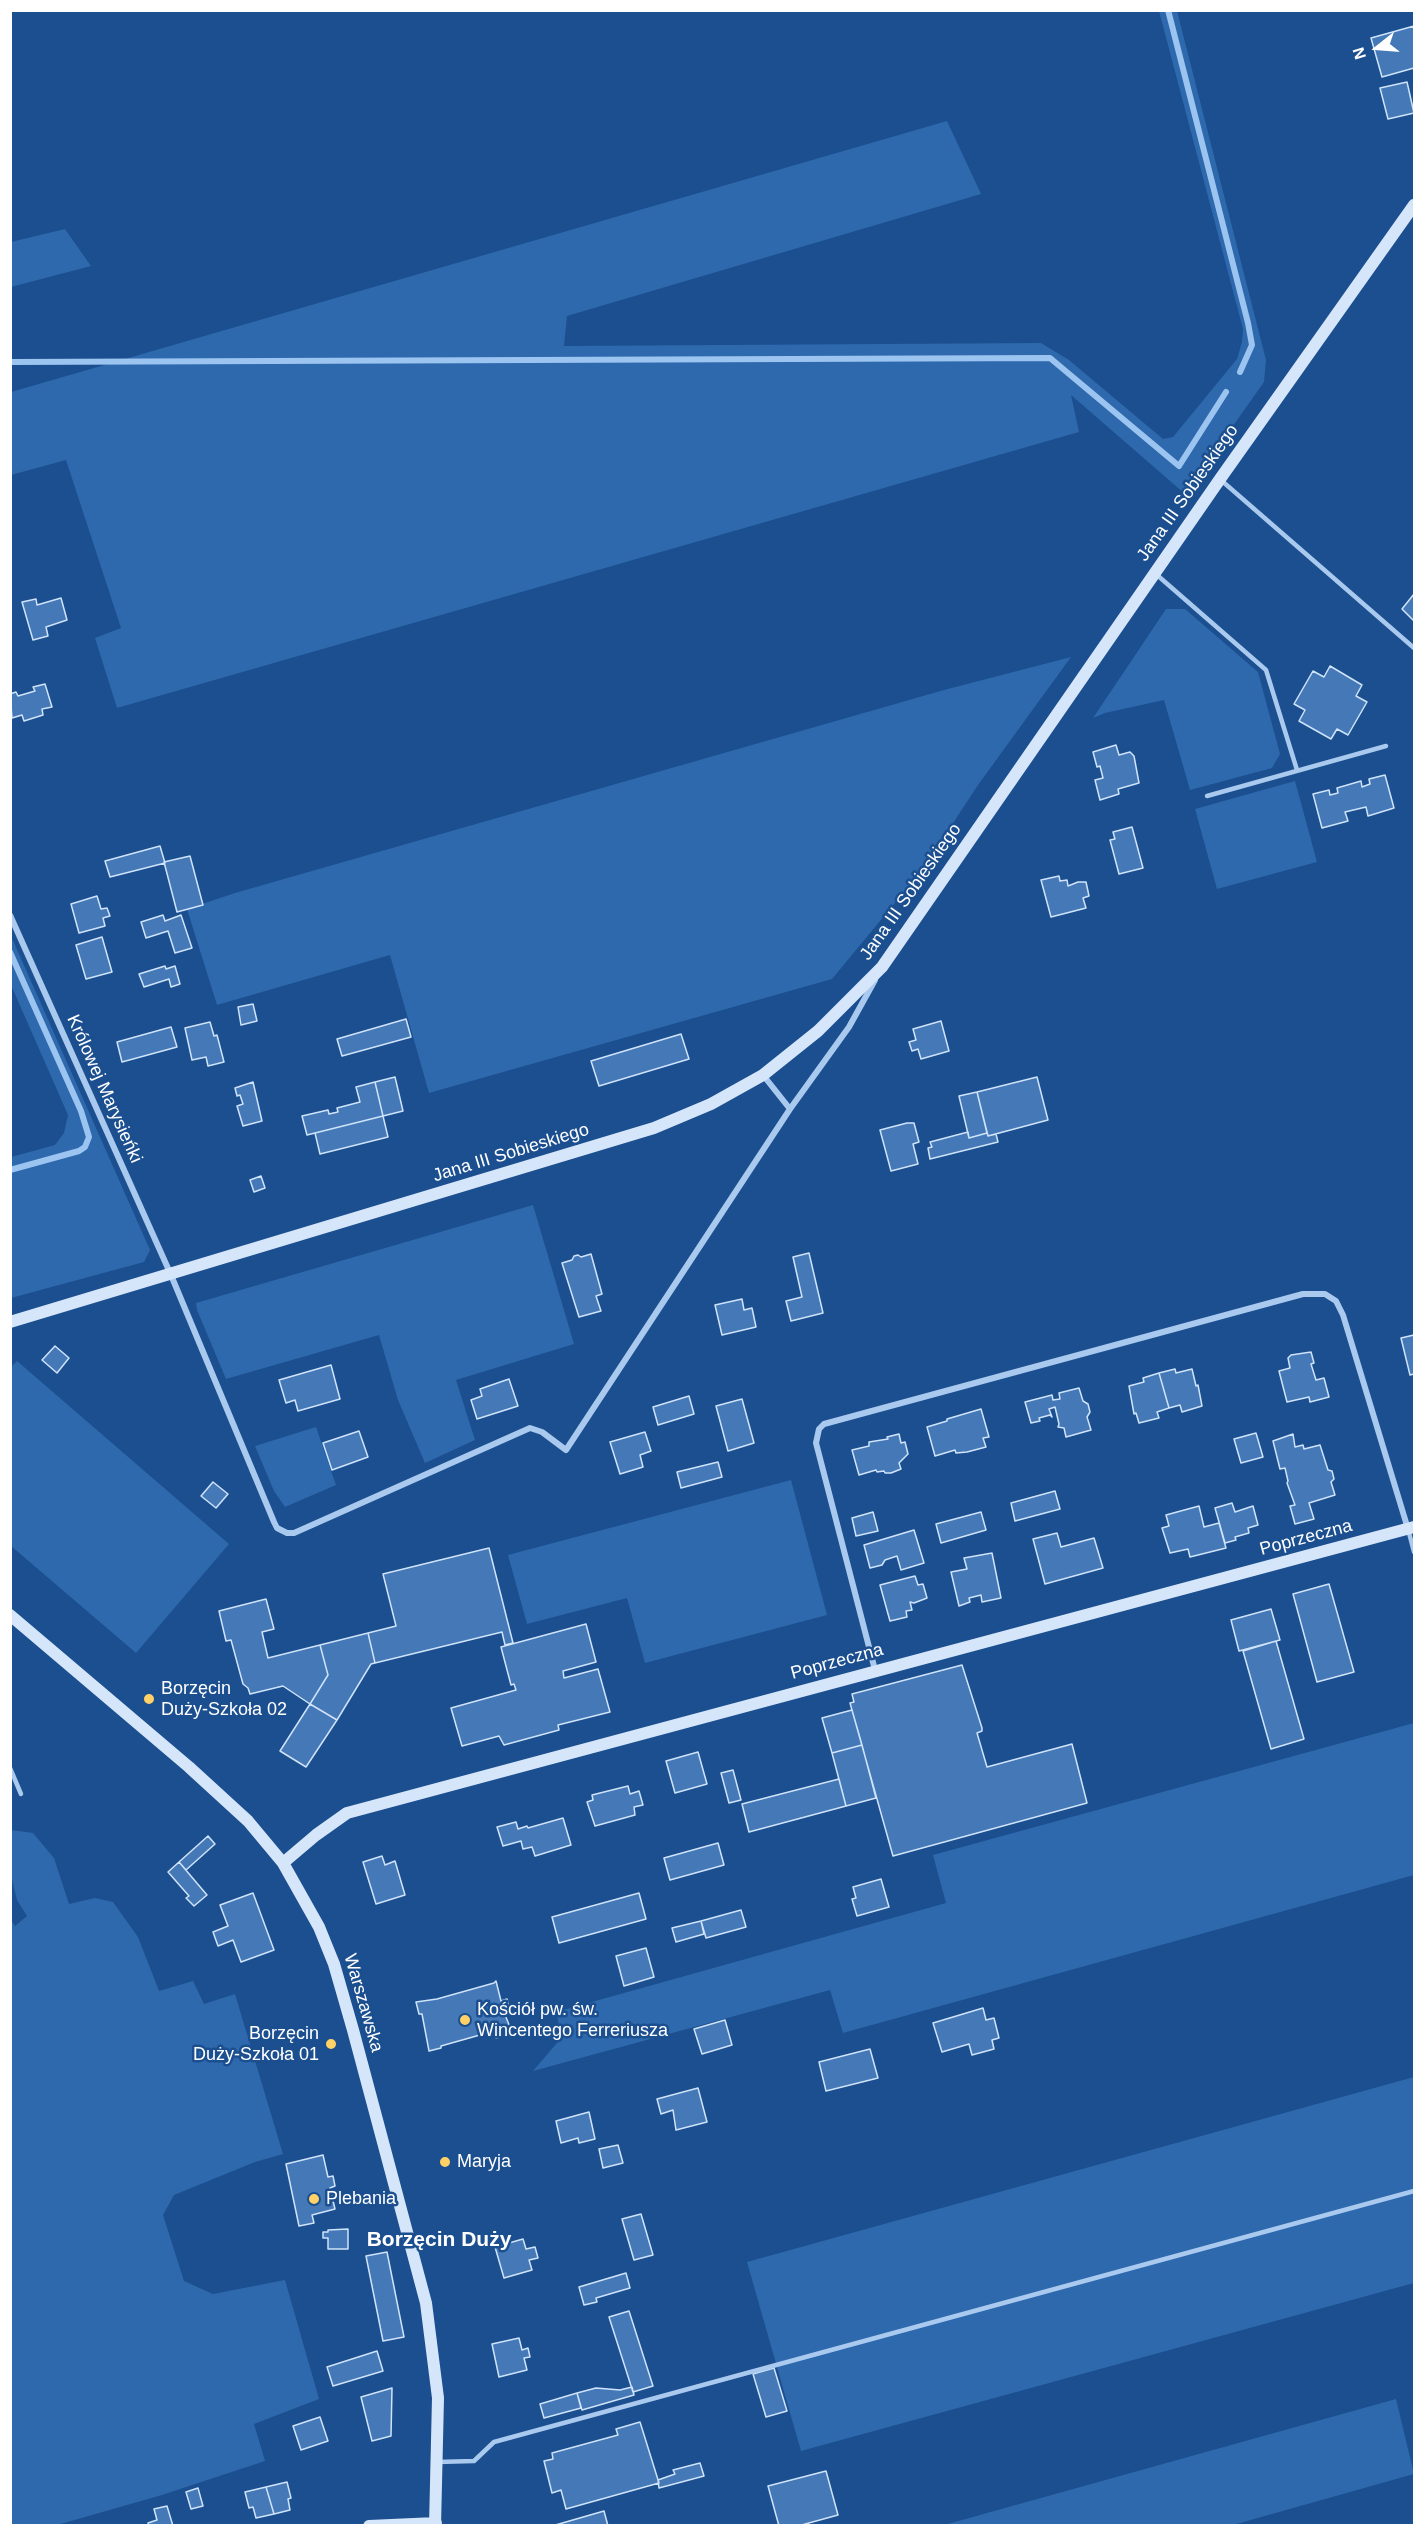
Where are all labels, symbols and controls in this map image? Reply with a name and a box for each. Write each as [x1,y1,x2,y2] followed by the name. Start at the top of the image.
[1347,18,1407,78] north arrow
[1349,45,1369,61] text: N
[1133,420,1243,566] street label: Jana III Sobieskiego
[856,819,966,965] street label: Jana III Sobieskiego
[62,1012,146,1166] street label: Królowej Marysieńki
[430,1119,592,1187] street label: Jana III Sobieskiego
[1257,1515,1355,1561] street label: Poprzeczna
[788,1639,886,1685] street label: Poprzeczna
[161,1678,287,1720] place label: Borzęcin Duży-Szkoła 02
[142,1692,156,1706] marker: Borzęcin Duży-Szkoła 02
[339,1951,387,2055] street label: Warszawska
[477,1999,668,2042] place label: Kościół pw. św. Wincentego Ferreriusza
[458,2013,472,2027] marker: Kościół pw. św. Wincentego Ferreriusza
[193,2023,319,2066] place label: Borzęcin Duży-Szkoła 01
[324,2037,338,2051] marker: Borzęcin Duży-Szkoła 01
[457,2151,511,2173] place label: Maryja
[438,2155,452,2169] marker: Maryja
[326,2188,396,2210] place label: Plebania
[307,2192,321,2206] marker: Plebania
[367,2227,511,2253] district label: Borzęcin Duży

